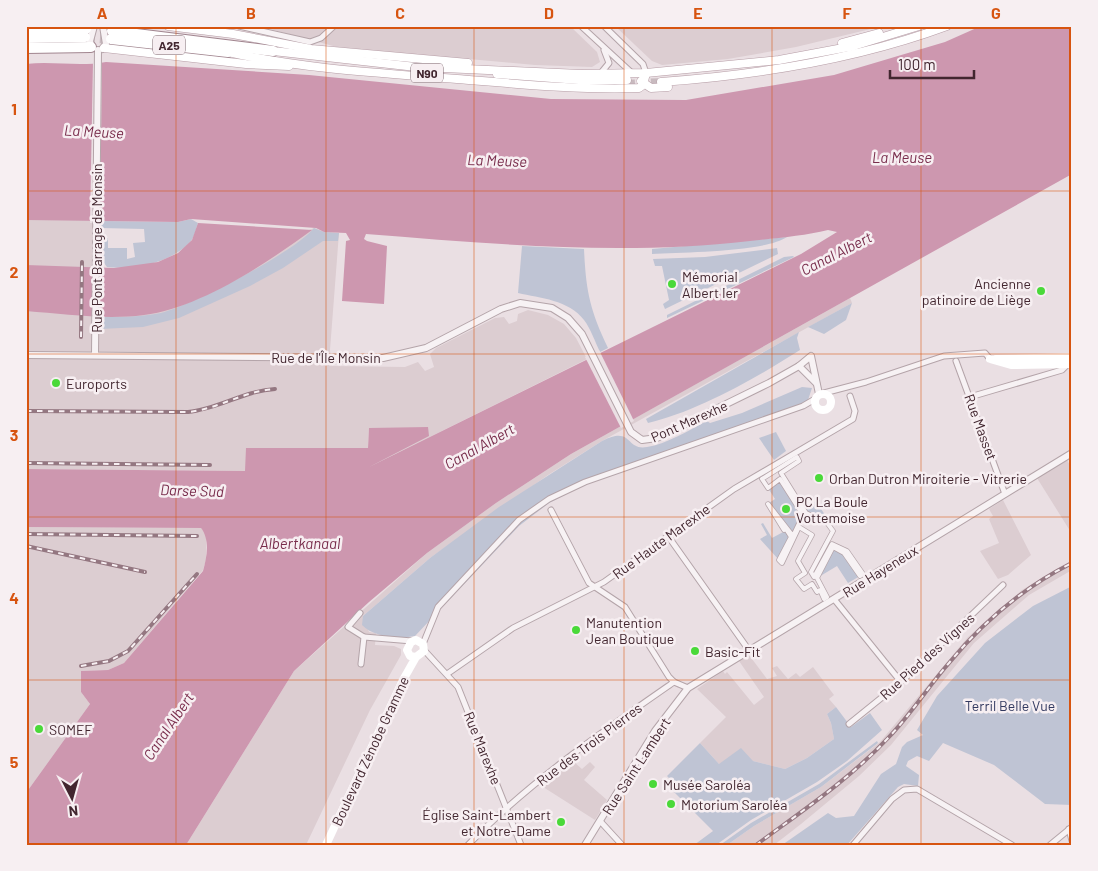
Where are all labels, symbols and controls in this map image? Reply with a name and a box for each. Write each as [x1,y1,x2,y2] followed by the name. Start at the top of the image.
[97,3,108,22] text: A
[246,3,256,22] text: B
[395,3,405,22] text: C
[544,3,554,22] text: D
[693,3,703,22] text: E
[843,3,852,22] text: F
[991,3,1001,22] text: G
[153,36,185,54] road number: A25
[890,48,974,80] scale bar
[898,55,936,73] text: 100 m
[411,64,443,82] road number: N90
[11,99,17,118] text: 1
[64,120,125,142] water label: La Meuse
[872,148,932,166] water label: La Meuse
[467,150,527,170] water label: La Meuse
[88,163,105,333] street label: Rue Pont Barrage de Monsin
[797,227,875,279] water label: Canal Albert
[10,262,19,281] text: 2
[682,268,738,301] place label: Mémorial Albert Ier
[922,275,1031,308] place label: Ancienne patinoire de Liège
[666,278,678,290] marker: Mémorial Albert Ier
[1035,285,1047,297] marker: Ancienne patinoire de Liège
[271,349,381,366] street label: Rue de l'Île Monsin
[66,375,127,392] place label: Euroports
[50,377,62,389] marker: Euroports
[961,392,1001,462] street label: Rue Masset
[648,397,730,445] street label: Pont Marexhe
[441,419,518,473] water label: Canal Albert
[10,425,18,444] text: 3
[829,470,1027,487] place label: Orban Dutron Miroiterie - Vitrerie
[813,472,825,484] marker: Orban Dutron Miroiterie - Vitrerie
[160,480,224,500] water label: Darse Sud
[796,493,868,526] place label: PC La Boule Vottemoise
[609,500,713,582] street label: Rue Haute Marexhe
[780,503,792,515] marker: PC La Boule Vottemoise
[260,534,341,552] water label: Albertkanaal
[839,541,921,601] street label: Rue Hayeneux
[9,588,19,607] text: 4
[876,609,978,703] street label: Rue Pied des Vignes
[586,614,674,647] place label: Manutention Jean Boutique
[570,624,582,636] marker: Manutention Jean Boutique
[705,643,761,660] place label: Basic-Fit
[689,645,701,657] marker: Basic-Fit
[328,674,412,828] street label: Boulevard Zénobe Gramme
[139,688,197,763] water label: Canal Albert
[965,697,1055,714] park label: Terril Belle Vue
[533,699,645,789] street label: Rue des Trois Pierres
[461,709,505,787] street label: Rue Marexhe
[598,714,674,818] street label: Rue Saint Lambert
[49,721,92,738] place label: SOMEF
[33,723,45,735] marker: SOMEF
[10,752,19,771] text: 5
[48,774,98,824] north arrow
[663,776,751,793] place label: Musée Saroléa
[647,778,659,790] marker: Musée Saroléa
[681,796,787,813] place label: Motorium Saroléa
[665,798,677,810] marker: Motorium Saroléa
[68,802,79,820] text: N
[422,806,551,839] place label: Église Saint-Lambert et Notre-Dame
[555,816,567,828] marker: Église Saint-Lambert et Notre-Dame

